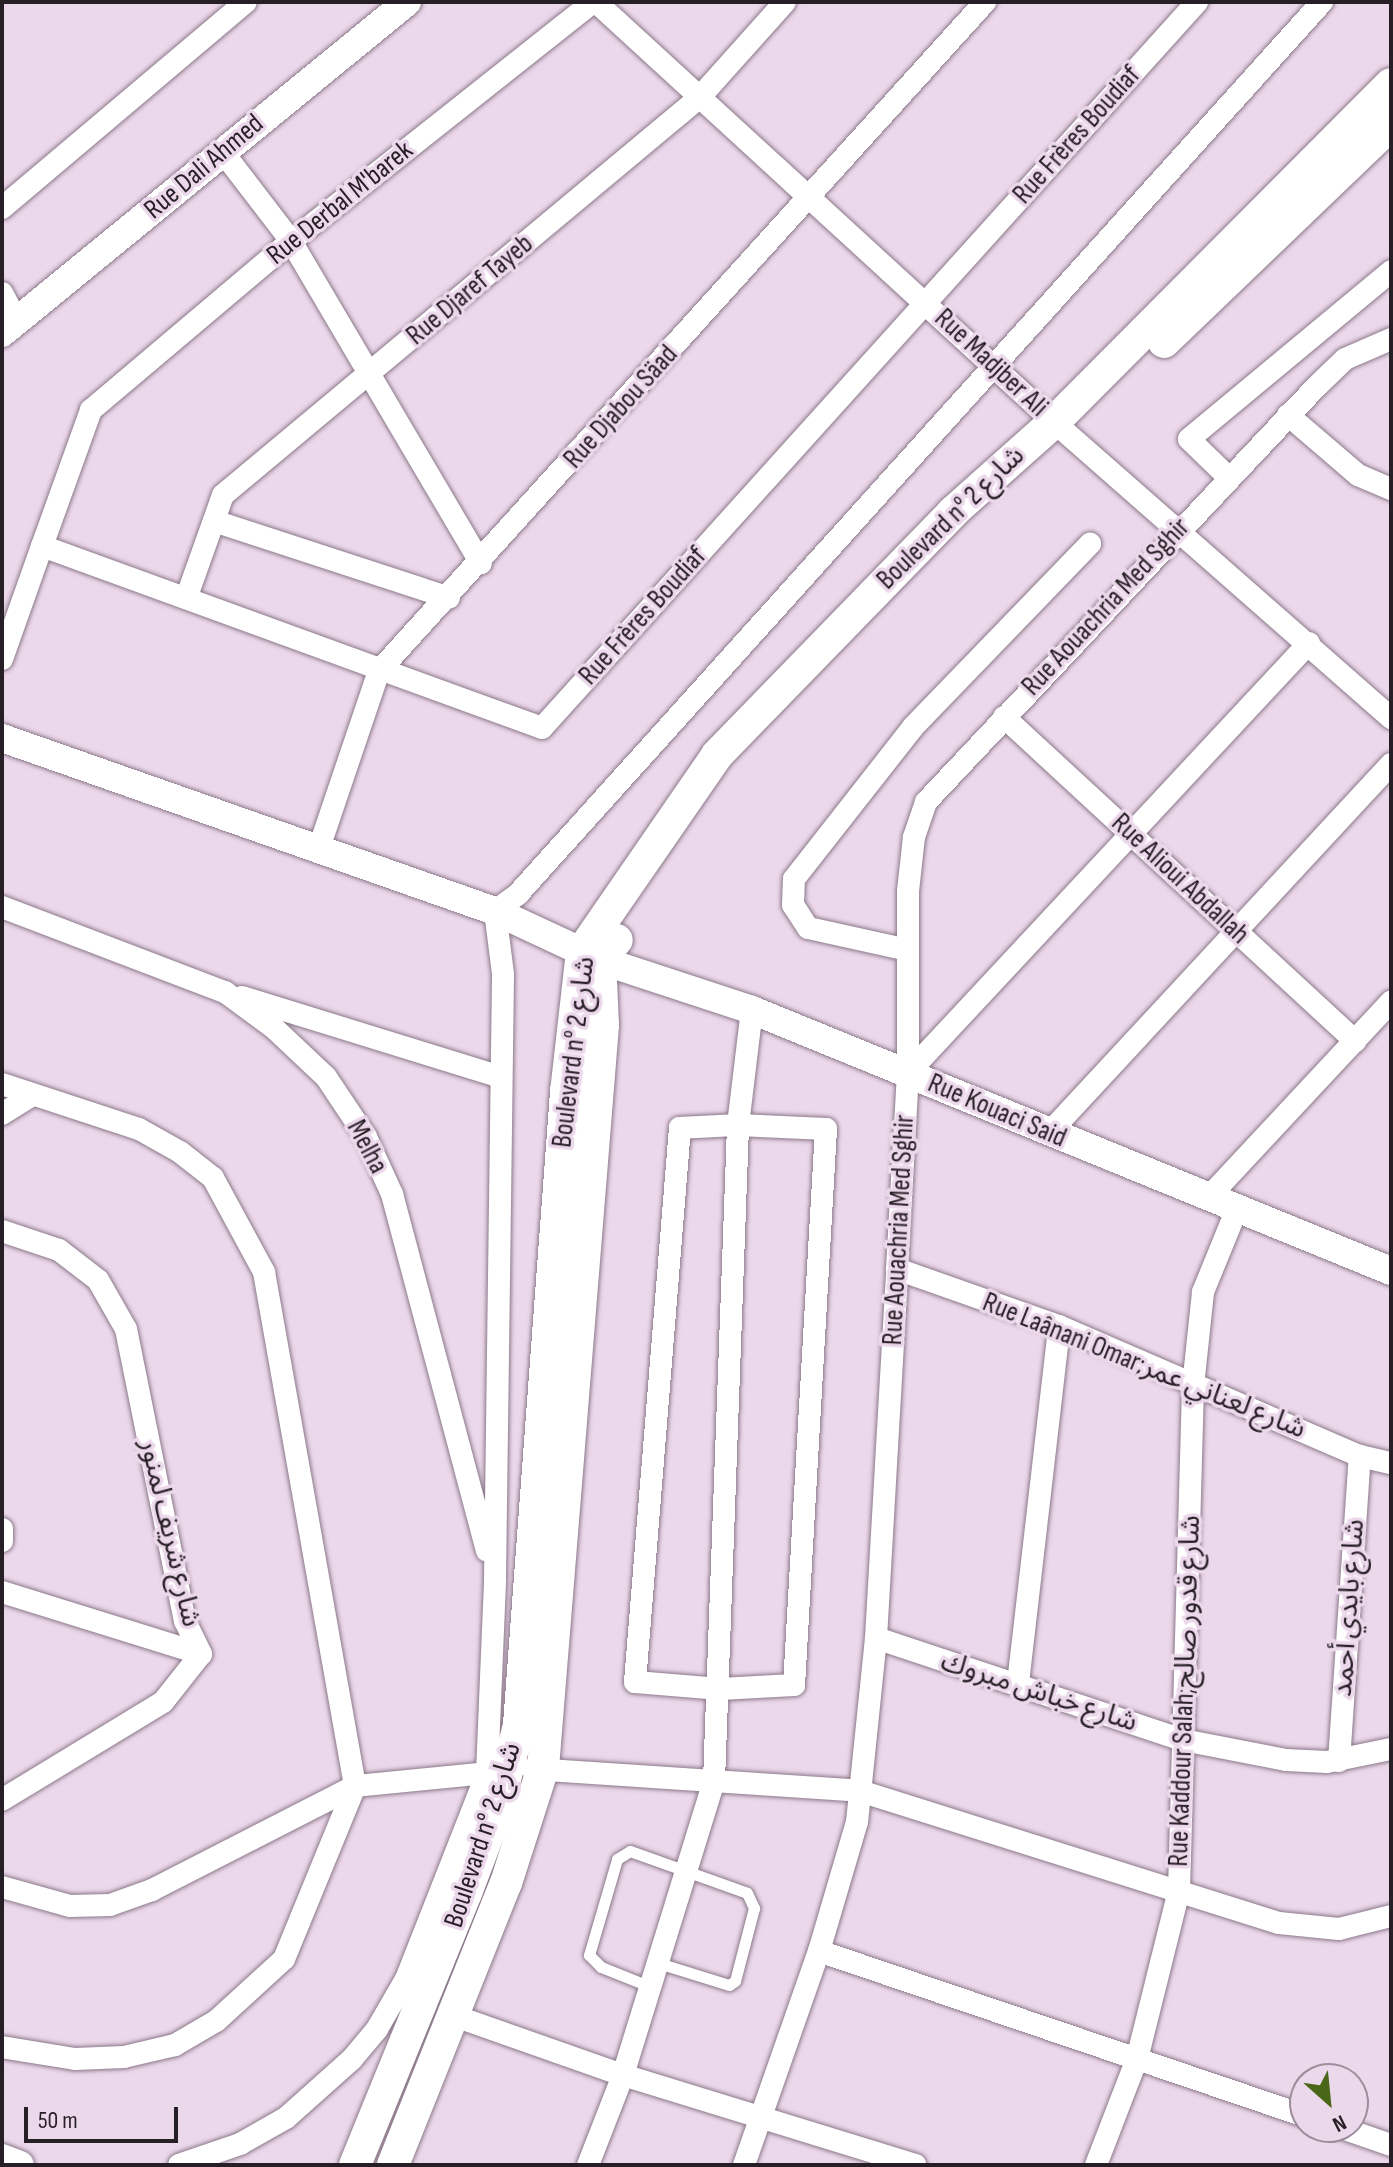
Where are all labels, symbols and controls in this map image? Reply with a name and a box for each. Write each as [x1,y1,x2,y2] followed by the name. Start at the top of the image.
[1006,59,1148,211] street label: Rue Frères Boudiaf
[138,107,270,227] street label: Rue Dali Ahmed
[260,134,420,272] street label: Rue Derbal M'barek
[400,227,540,353] street label: Rue Djaref Tayeb
[927,302,1055,424] street label: Rue Madjber Ali
[557,338,685,476] street label: Rue Djabou Säad
[870,439,1032,597] street label: Boulevard n° شارع 2
[1015,511,1197,703] street label: Rue Aouachria Med Sghir
[572,540,714,692] street label: Rue Frères Boudiaf
[1104,807,1256,951] street label: Rue Alioui Abdallah
[546,955,602,1149] street label: Boulevard n° شارع 2
[923,1067,1071,1155] street label: Rue Kouaci Said
[339,1114,395,1180] street label: Melha
[876,1114,922,1346] street label: Rue Aouachria Med Sghir
[978,1286,1310,1446] street label: Rue Laânani Omar;شارع لعناني عمر
[132,1436,208,1630] street label: شارع شريف لمنور
[1162,1515,1208,1867] street label: Rue Kaddour Salah;شارع قدور صالح
[1326,1518,1372,1698] street label: شارع بايدي أحمد
[937,1644,1141,1740] street label: شارع خباش مبروك
[437,1738,529,1932] street label: Boulevard n° شارع 2
[1289,2063,1369,2143] north arrow
[28,2091,182,2141] scale bar
[38,2106,78,2135] text: 50 m
[1328,2108,1351,2138] text: N

